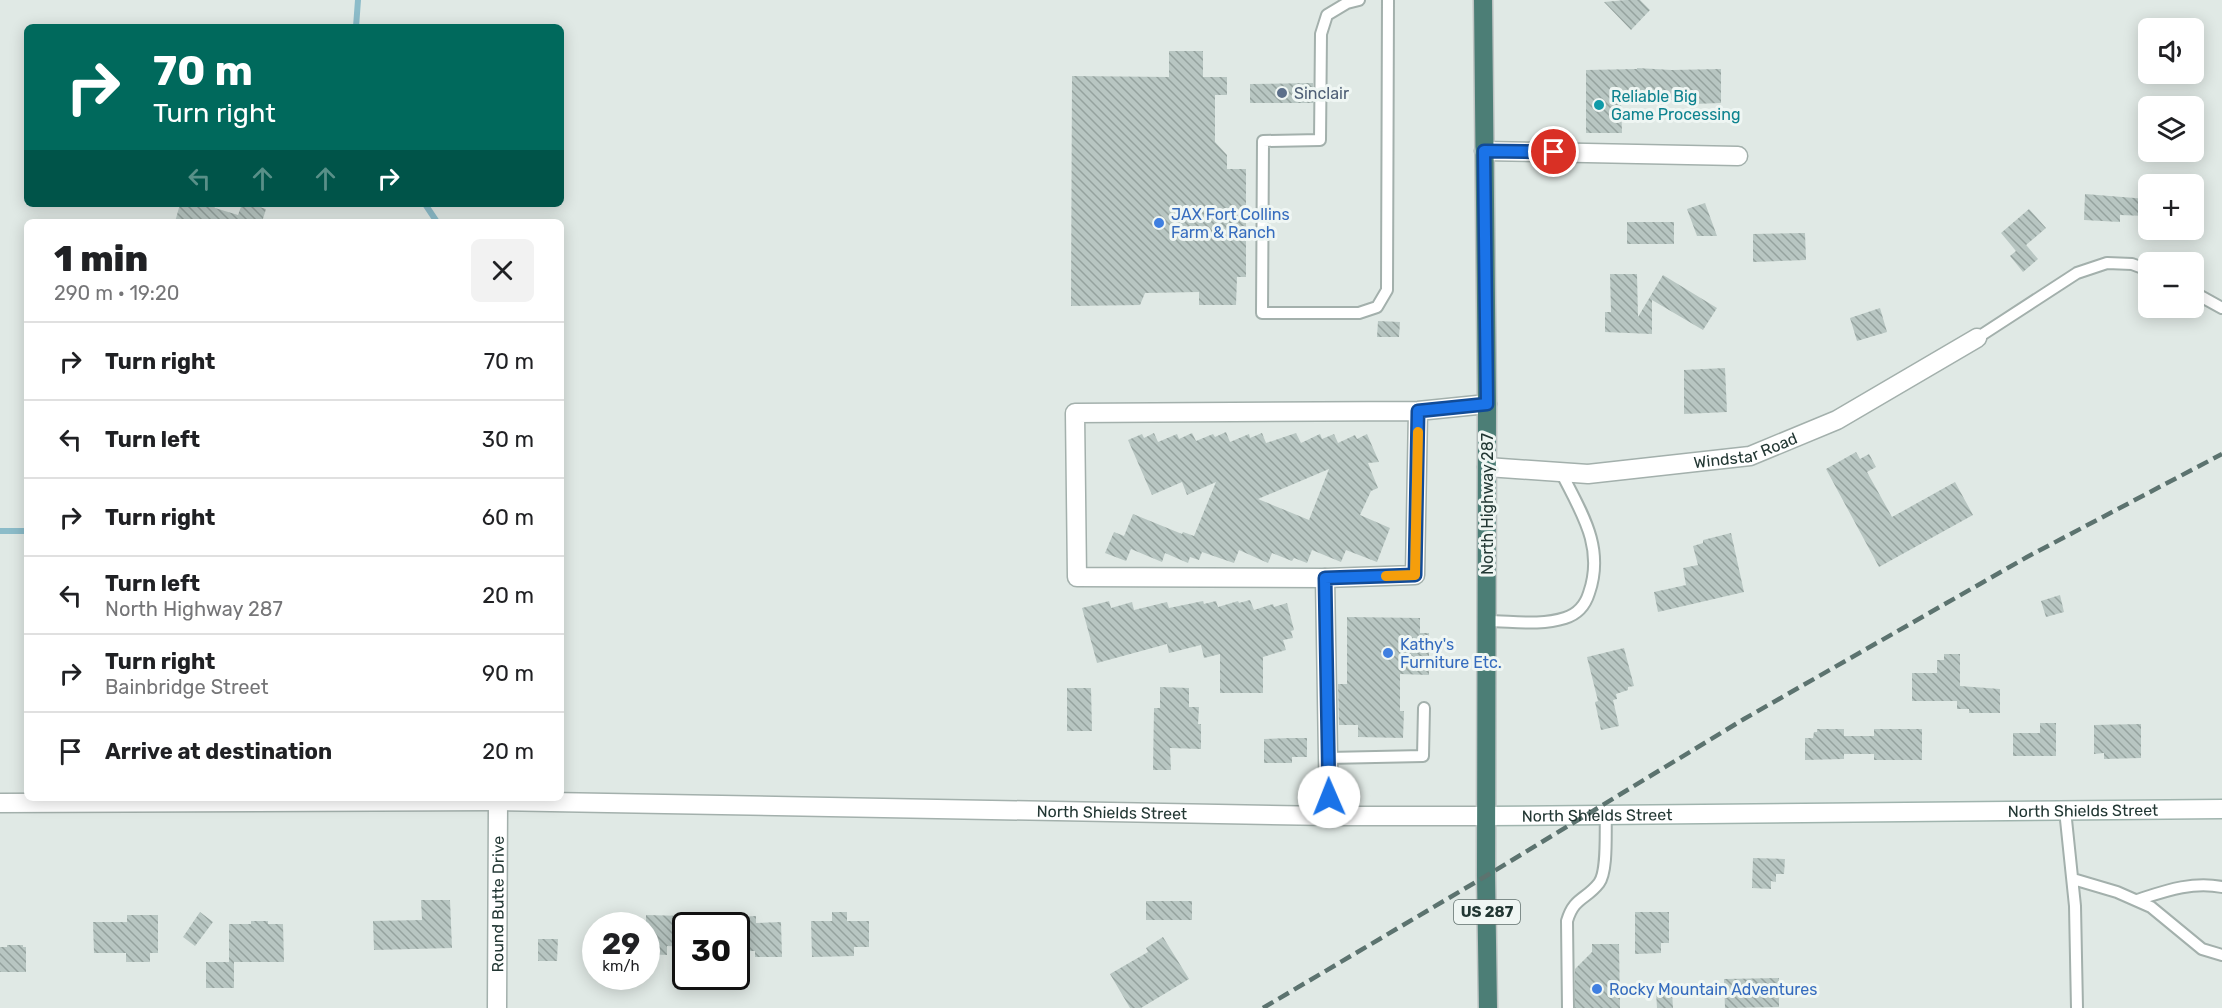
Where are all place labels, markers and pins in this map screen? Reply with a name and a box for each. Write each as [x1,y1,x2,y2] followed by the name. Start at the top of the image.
[1294,84,1349,103] place label: Sinclair
[1275,86,1289,100] marker: Sinclair
[1611,87,1740,124] place label: Reliable Big Game Processing
[1592,98,1606,112] marker: Reliable Big Game Processing
[1528,126,1579,177] pin
[1171,205,1290,242] place label: JAX Fort Collins Farm & Ranch
[1152,216,1166,230] marker: JAX Fort Collins Farm & Ranch
[1400,635,1502,672] place label: Kathy's Furniture Etc.
[1381,646,1395,660] marker: Kathy's Furniture Etc.
[1609,980,1817,999] place label: Rocky Mountain Adventures
[1590,982,1604,996] marker: Rocky Mountain Adventures

